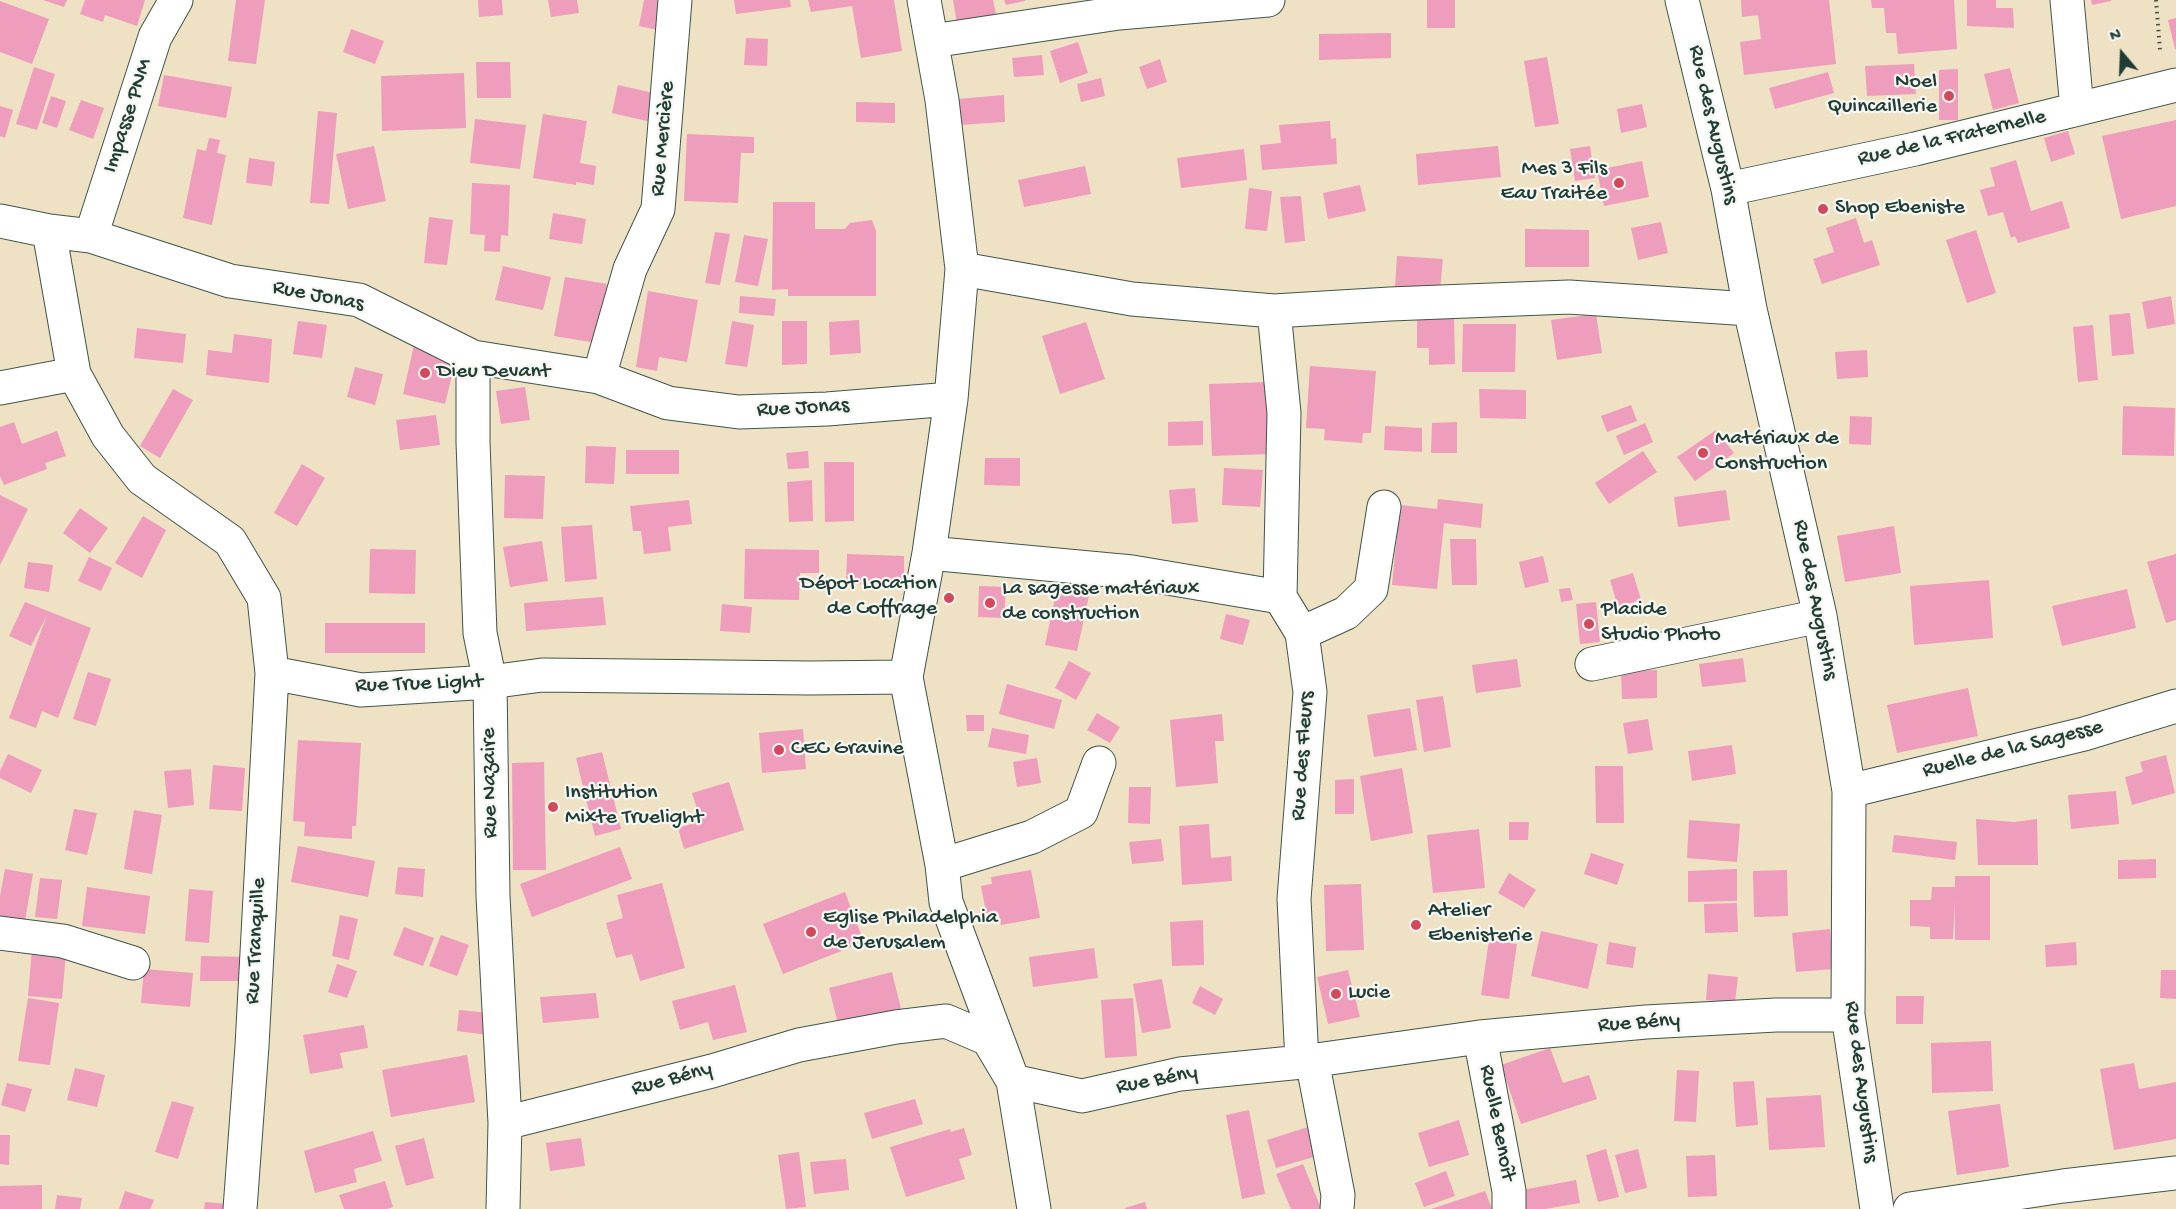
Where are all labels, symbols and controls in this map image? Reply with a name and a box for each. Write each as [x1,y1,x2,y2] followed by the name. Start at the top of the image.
[2092,24,2152,84] north arrow
[2108,26,2124,47] text: N
[1681,43,1743,207] street label: Rue des Augustins
[98,56,160,176] street label: Impasse PNM
[1827,70,1937,122] place label: Noel Quincaillerie
[646,80,682,198] street label: Rue Mercière
[1942,89,1956,103] marker: Noel Quincaillerie
[1855,105,2049,173] street label: Rue de la Fraternelle
[1501,157,1607,208] place label: Mes 3 Fils Eau Traitée
[1612,176,1626,190] marker: Mes 3 Fils Eau Traitée
[1835,196,1965,222] place label: Shop Ebeniste
[1816,202,1830,216] marker: Shop Ebeniste
[270,275,366,319] street label: Rue Jonas
[437,360,550,386] place label: Dieu Devant
[418,366,432,380] marker: Dieu Devant
[756,393,850,425] street label: Rue Jonas
[1715,427,1839,478] place label: Matériaux de Construction
[1696,446,1710,460] marker: Matériaux de Construction
[1786,518,1842,682] street label: Rue des Augustins
[800,572,937,624] place label: Dépot Location de Coffrage
[1002,577,1199,628] place label: La sagesse matériaux de construction
[942,591,956,605] marker: Dépot Location de Coffrage
[983,596,997,610] marker: La sagesse matériaux de construction
[1601,598,1721,650] place label: Placide Studio Photo
[1582,617,1596,631] marker: Placide Studio Photo
[355,670,483,700] street label: Rue True Light
[1286,690,1322,822] street label: Rue des Fleurs
[1920,715,2106,785] street label: Ruelle de la Sagesse
[477,727,505,839] street label: Rue Nazaire
[791,737,904,763] place label: CEC Gravine
[772,743,786,757] marker: CEC Gravine
[565,781,703,832] place label: Institution Mixte Truelight
[546,800,560,814] marker: Institution Mixte Truelight
[241,877,273,1005] street label: Rue Tranquille
[1428,899,1532,950] place label: Atelier Ebenisterie
[823,906,998,957] place label: Eglise Philadelphia de Jerusalem
[1409,918,1423,932] marker: Atelier Ebenisterie
[804,925,818,939] marker: Eglise Philadelphia de Jerusalem
[1348,981,1390,1007] place label: Lucie
[1329,987,1343,1001] marker: Lucie
[1837,1000,1883,1164] street label: Rue des Augustins
[1597,1008,1681,1040] street label: Rue Bény
[629,1057,715,1103] street label: Rue Bény
[1114,1060,1200,1102] street label: Rue Bény
[1472,1063,1520,1183] street label: Ruelle Benoît

